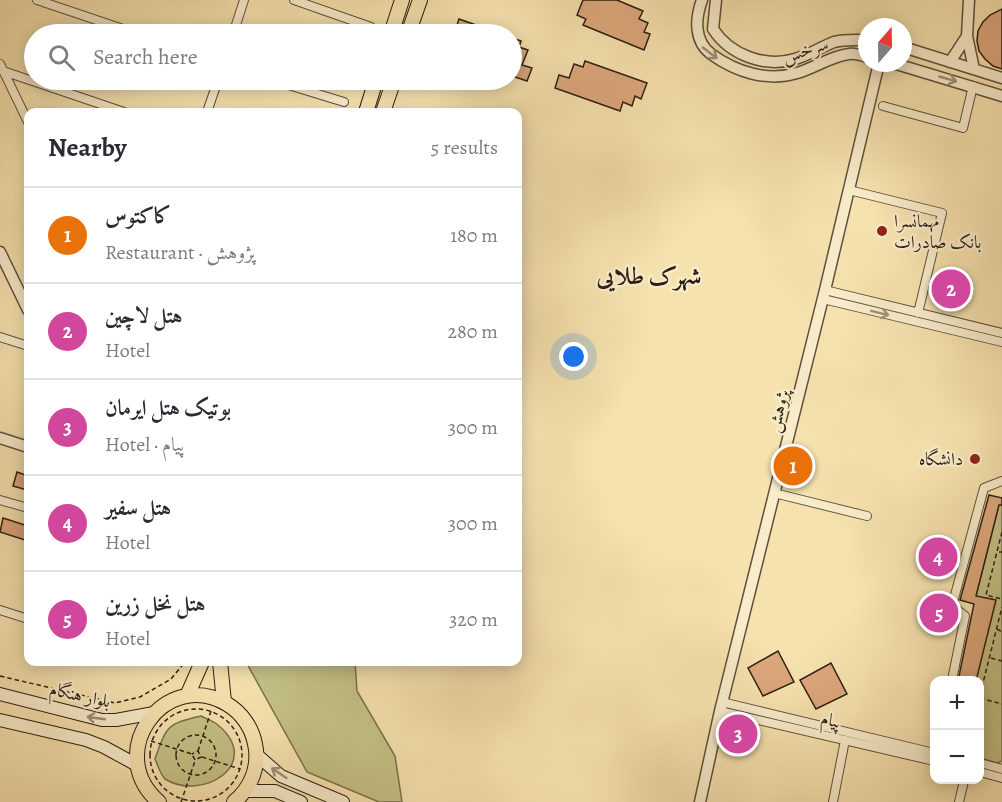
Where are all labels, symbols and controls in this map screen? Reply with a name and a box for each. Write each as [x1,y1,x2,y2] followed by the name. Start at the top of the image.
[858,18,912,72] north arrow
[24,24,522,90] search box
[779,31,831,69] street label: سرخس
[45,41,78,74] icon: search
[93,42,198,72] text: Search here
[702,46,718,59] one-way arrow
[938,74,957,85] one-way arrow
[48,130,127,165] text: Nearby
[431,134,498,161] text: 5 results
[105,201,171,231] text: کاکتوس
[894,209,981,254] place label: مهمانسرا بانک صادرات
[64,222,71,249] text: 1
[450,222,498,249] text: 180 m
[875,224,889,238] marker: مهمانسرا بانک صادرات
[105,239,255,266] text: Restaurant · پژوهش
[596,260,701,292] district label: شهرک طلایی
[932,266,970,312] pin: 2
[105,301,182,331] text: هتل لاچین
[870,307,889,319] one-way arrow
[63,318,72,345] text: 2
[448,318,498,345] text: 280 m
[105,337,150,364] text: Hotel
[559,342,588,371] your location
[761,385,795,435] street label: پژوهش
[105,393,231,423] text: بوتیک هتل ایرمان
[63,414,72,441] text: 3
[448,414,498,441] text: 300 m
[105,431,185,458] text: Hotel · پیام
[774,444,812,488] pin: 1
[919,447,963,471] place label: دانشگاه
[968,452,982,466] marker: دانشگاه
[105,493,171,523] text: هتل سفیر
[63,510,72,537] text: 4
[448,510,498,537] text: 300 m
[105,529,150,556] text: Hotel
[918,534,958,580] pin: 4
[105,589,206,619] text: هتل نخل زرین
[920,590,958,636] pin: 5
[63,606,72,633] text: 5
[449,606,498,633] text: 320 m
[105,625,150,652] text: Hotel
[930,676,984,784] map controls
[930,676,984,730] button: +
[46,677,113,717] street label: بلوار هنگام
[817,706,844,738] street label: پیام
[718,712,758,756] pin: 3
[87,713,106,724] one-way arrow
[930,730,984,784] button: −
[271,767,288,779] one-way arrow

